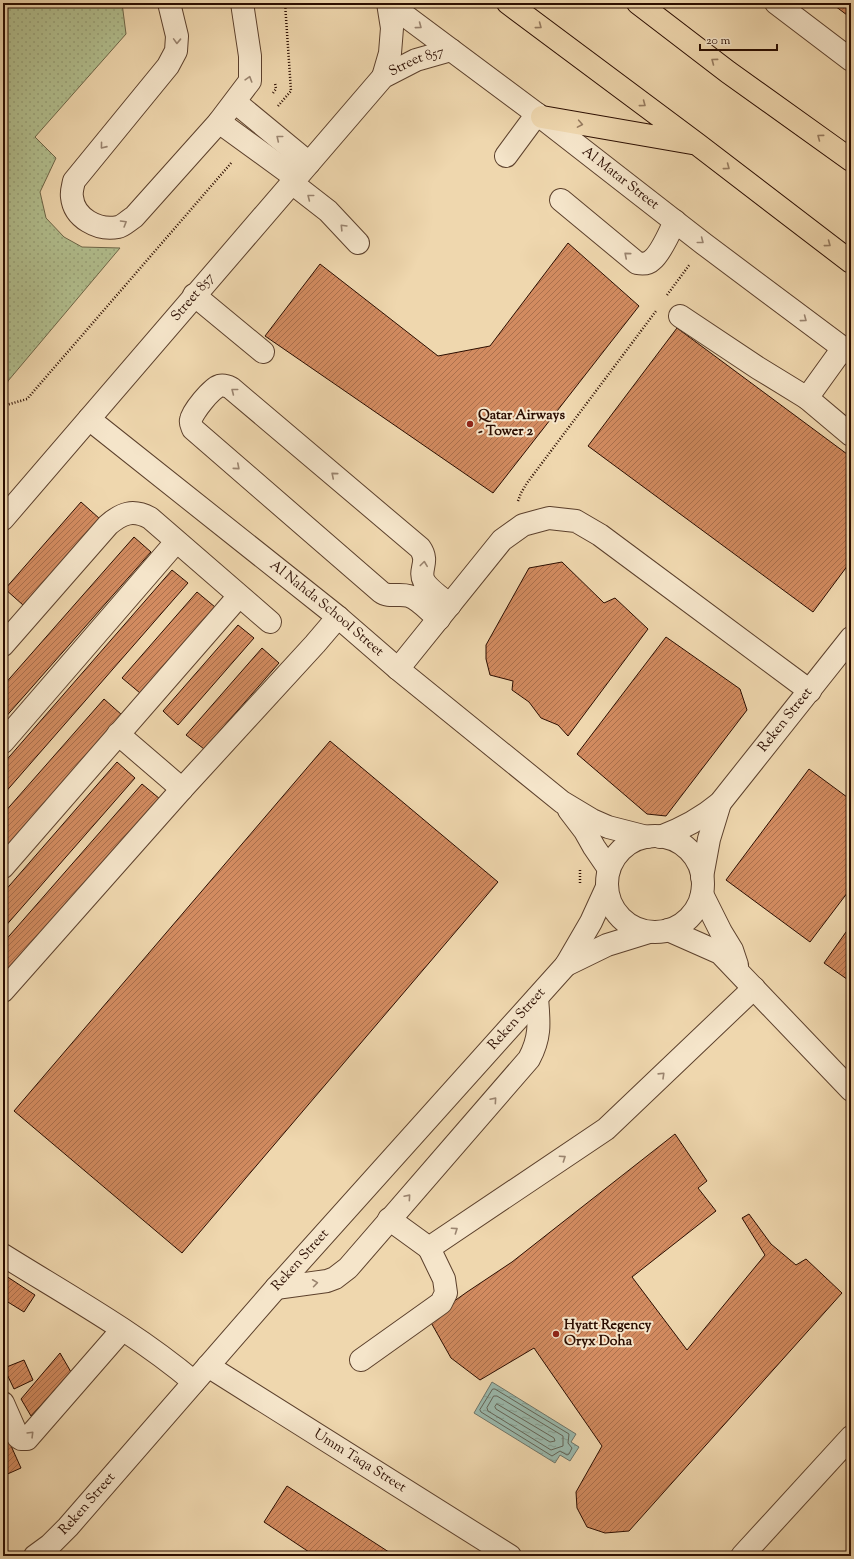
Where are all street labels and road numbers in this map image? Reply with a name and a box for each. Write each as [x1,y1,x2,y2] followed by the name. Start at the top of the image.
[386,42,447,82] street label: Street 857
[577,142,663,215] street label: Al Matar Street
[167,269,220,326] street label: Street 857
[265,556,388,662] street label: Al Nahda School Street
[754,683,818,757] street label: Reken Street
[484,984,551,1055] street label: Reken Street
[267,1225,334,1296] street label: Reken Street
[309,1425,410,1498] street label: Umm Taqa Street
[55,1468,121,1540] street label: Reken Street

